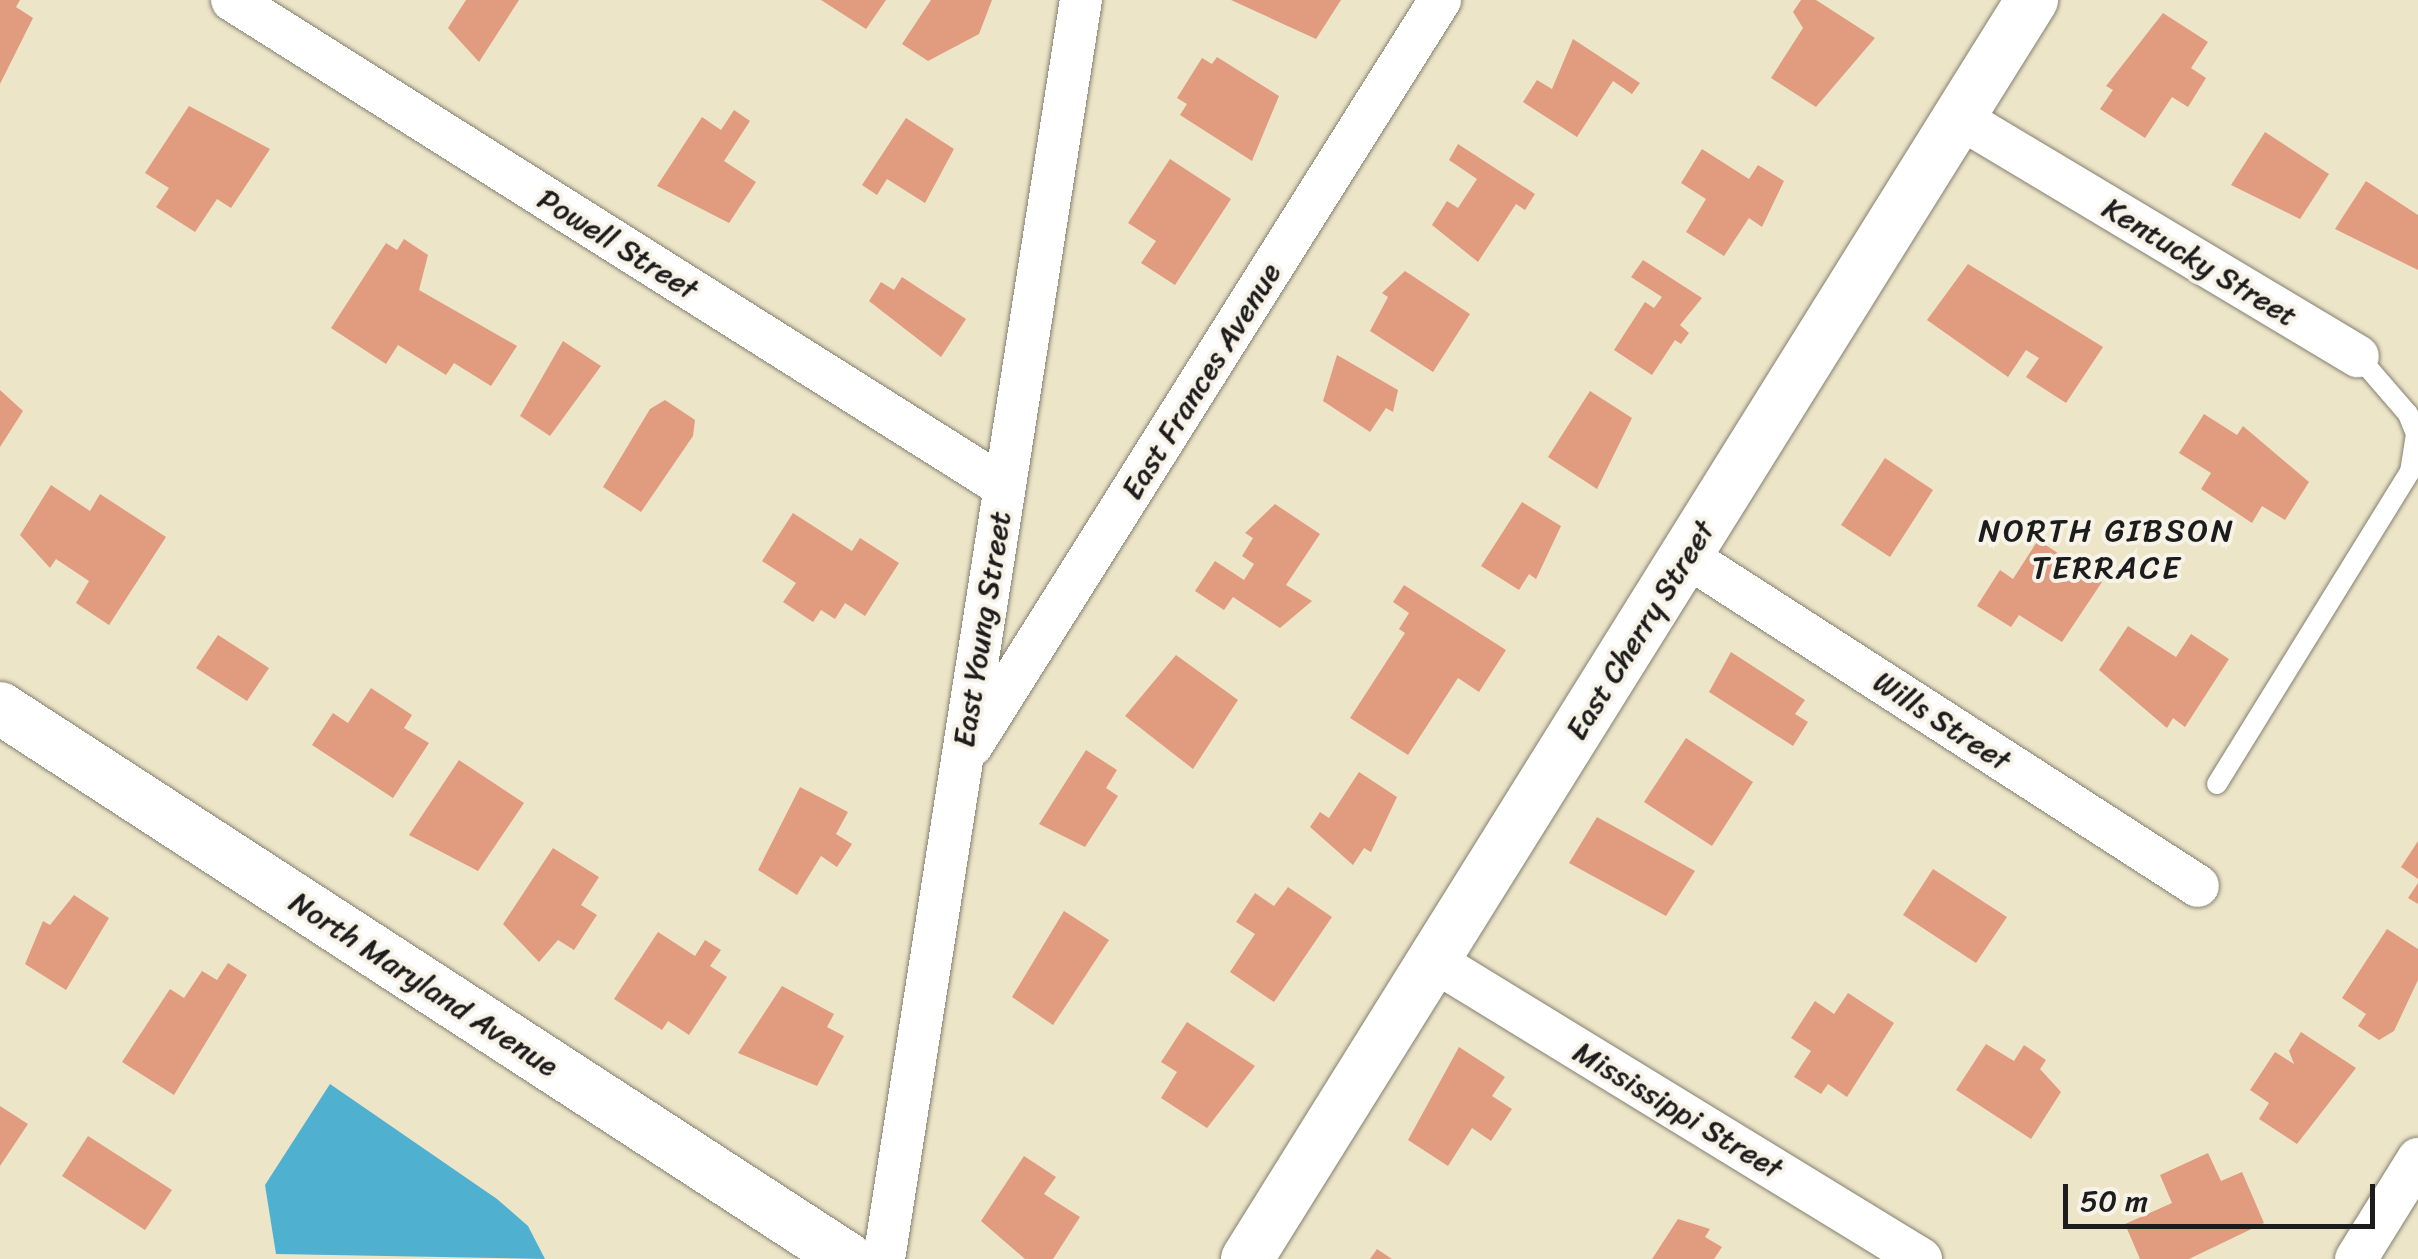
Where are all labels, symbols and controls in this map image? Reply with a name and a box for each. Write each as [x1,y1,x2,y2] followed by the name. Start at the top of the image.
[531,181,705,307] street label: Powell Street
[2096,190,2304,334] street label: Kentucky Street
[1113,255,1289,507] street label: East Frances Avenue
[946,509,1018,749] street label: East Young Street
[1981,513,2233,588] district label: NORTH GIBSON TERRACE
[1558,514,1722,746] street label: East Cherry Street
[1867,663,2017,779] street label: Wills Street
[284,884,564,1084] street label: North Maryland Avenue
[1567,1033,1789,1187] street label: Mississippi Street
[2068,1164,2380,1226] scale bar
[2080,1174,2148,1228] text: 50 m

